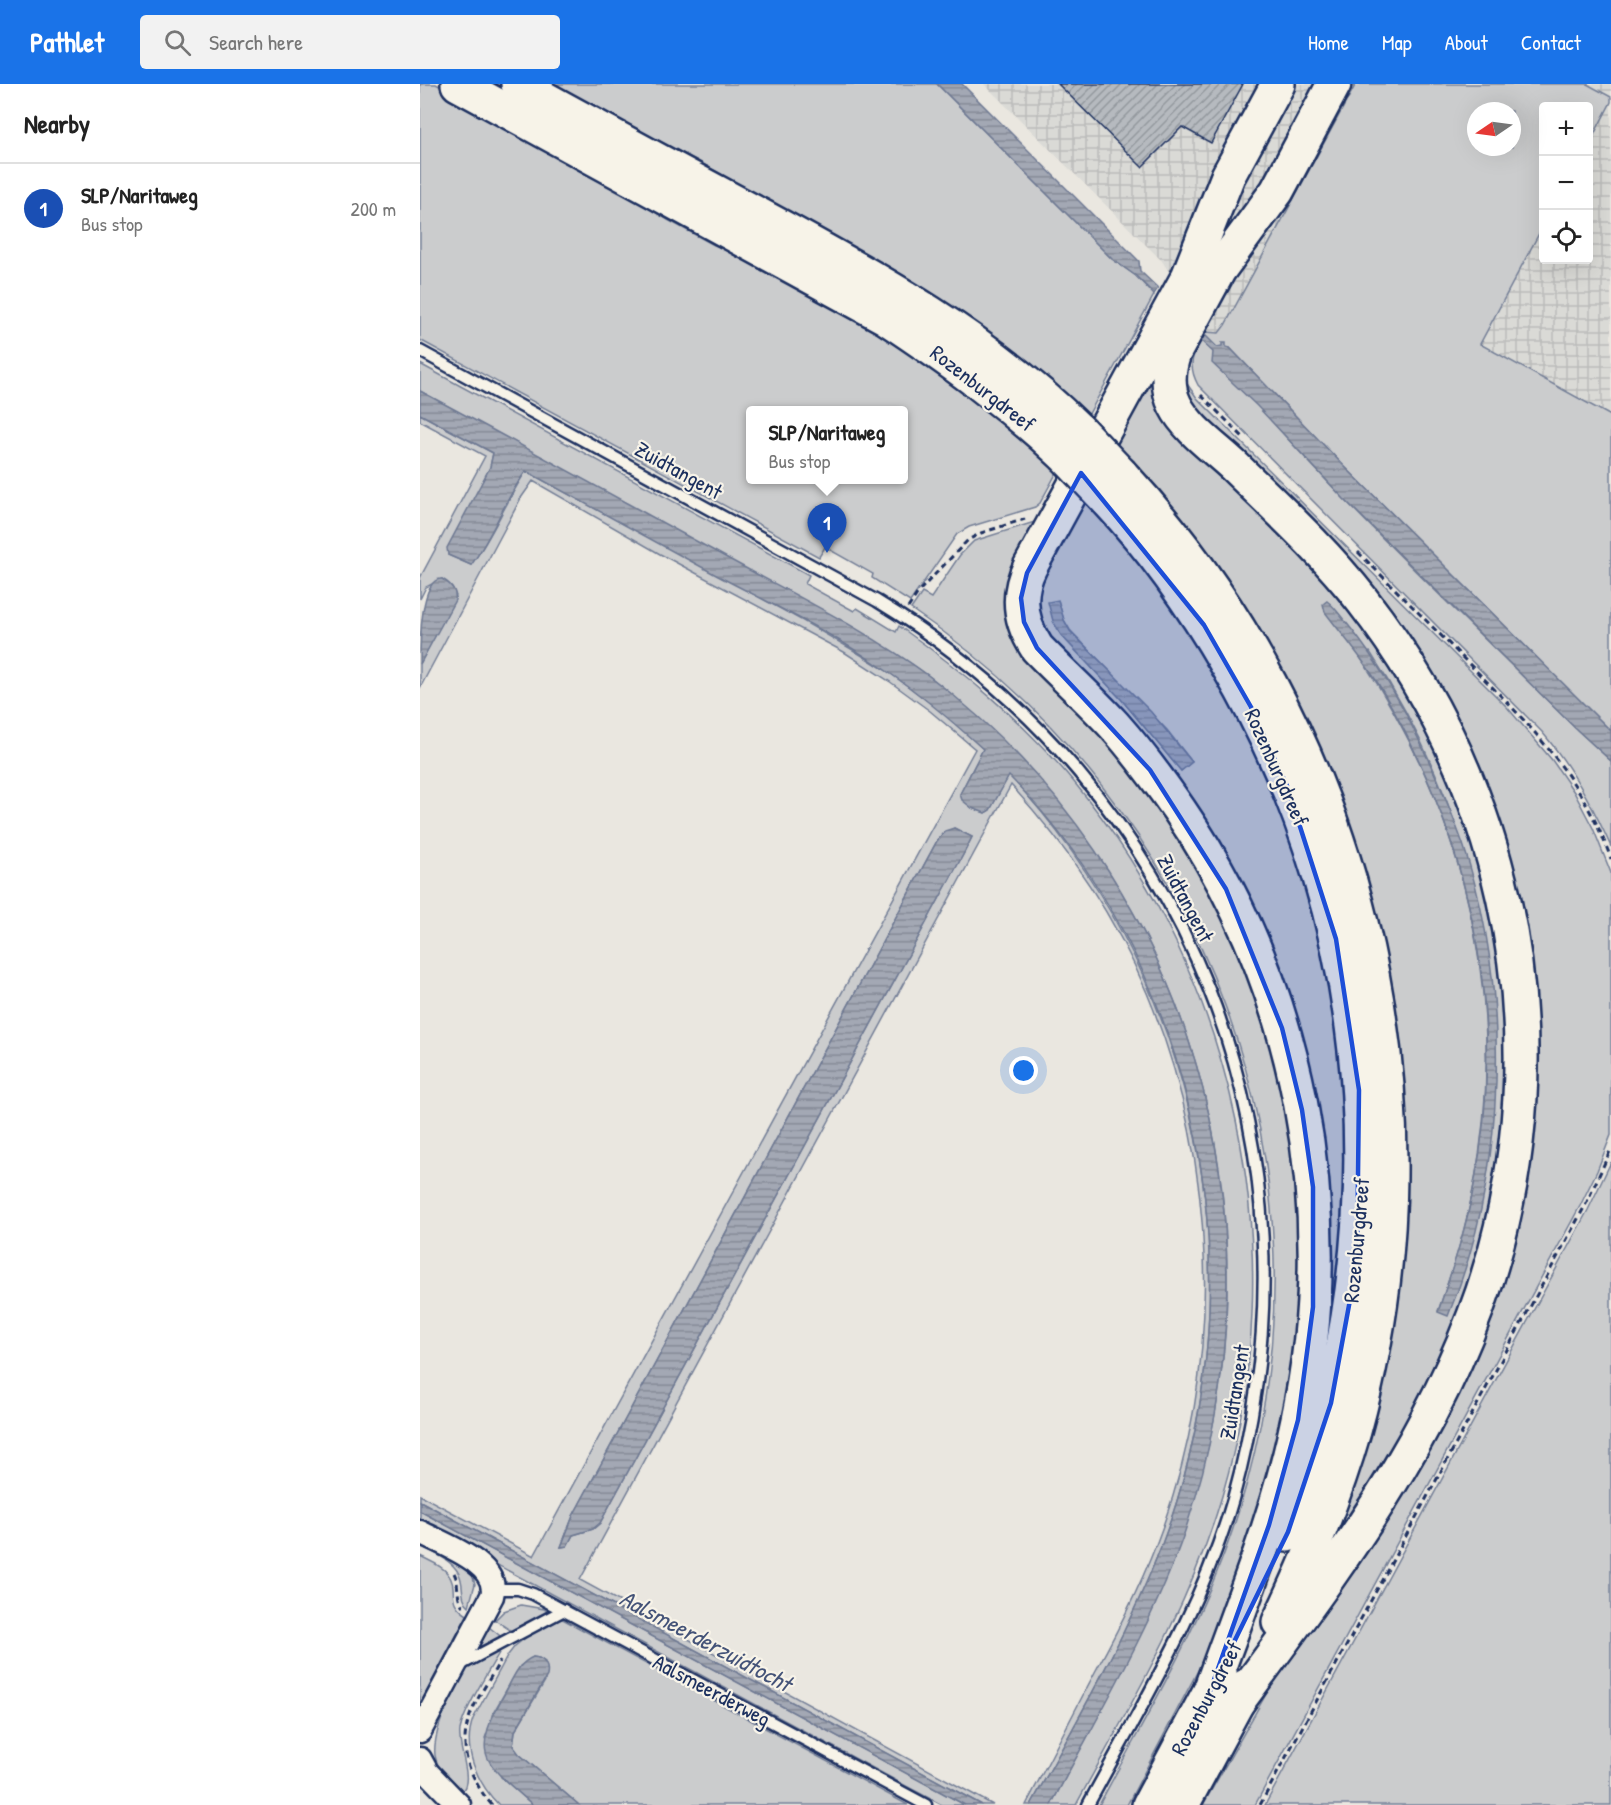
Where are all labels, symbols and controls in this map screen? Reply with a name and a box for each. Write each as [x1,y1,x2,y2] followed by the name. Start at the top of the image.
[140,15,560,69] search box
[30,23,104,61] text: Pathlet
[161,26,194,59] icon: search
[209,27,303,57] text: Search here
[1308,28,1349,57] text: Home
[1382,28,1412,57] text: Map
[1445,28,1488,57] text: About
[1521,28,1581,57] text: Contact
[1467,102,1521,156] north arrow
[1539,102,1593,264] map controls
[1539,102,1593,156] button: +
[24,106,90,141] text: Nearby
[1539,156,1593,210] button: −
[81,180,198,210] text: SLP/Naritaweg
[40,195,47,222] text: 1
[351,195,396,222] text: 200 m
[81,210,143,237] text: Bus stop
[1539,210,1593,264] button: locate
[924,338,1042,439] street label: Rozenburgdreef
[746,406,908,484] popup
[769,417,885,447] text: SLP/Naritaweg
[630,434,728,507] street label: Zuidtangent
[769,447,830,474] text: Bus stop
[808,504,846,553] pin: 1
[1238,704,1316,831] street label: Rozenburgdreef
[1150,849,1222,948] street label: Zuidtangent
[1009,1056,1038,1085] your location
[1336,1176,1376,1304] street label: Rozenburgdreef
[1212,1342,1256,1442] street label: Zuidtangent
[615,1581,801,1700] water label: Aalsmeerderzuidtocht
[1163,1635,1249,1760] street label: Rozenburgdreef
[648,1646,776,1734] street label: Aalsmeerderweg

